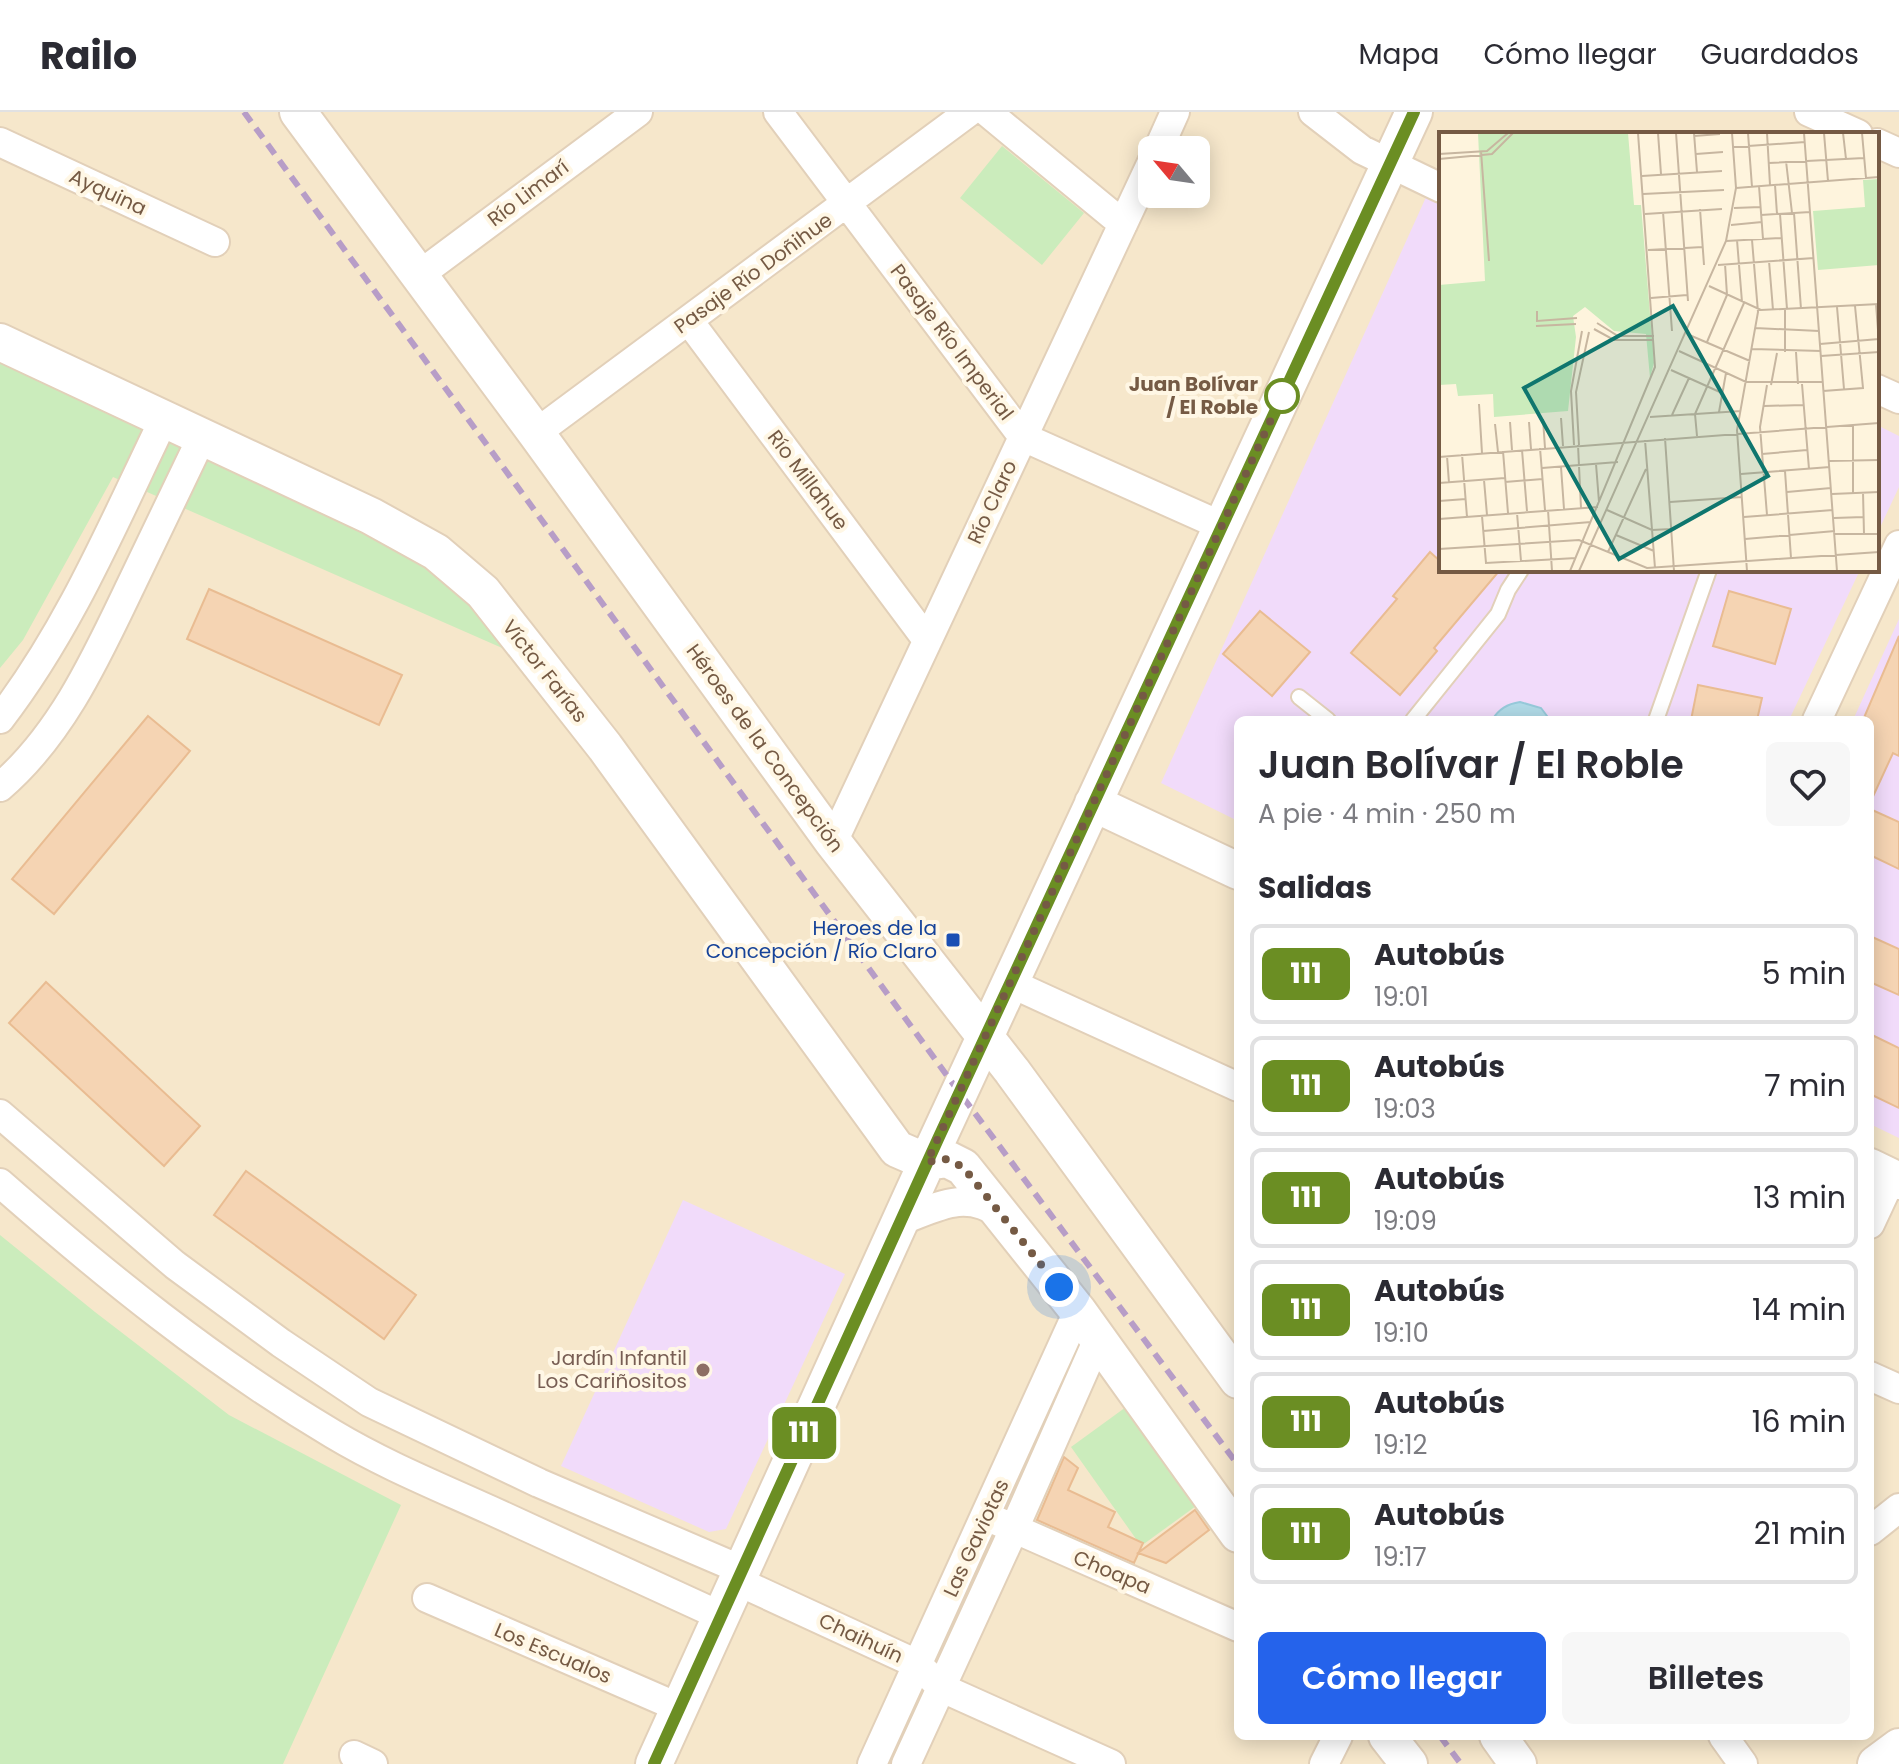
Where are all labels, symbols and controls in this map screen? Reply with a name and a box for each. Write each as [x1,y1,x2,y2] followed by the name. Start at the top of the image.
[40,29,137,82] text: Railo
[1358,35,1439,74] text: Mapa
[1483,35,1657,74] text: Cómo llegar
[1701,35,1859,74] text: Guardados
[1439,132,1879,572] inset map
[1138,136,1210,208] north arrow
[1138,136,1210,208] map controls
[482,153,575,233] street label: Río Limarí
[65,162,151,222] street label: Ayquina
[668,206,838,340] street label: Pasaje Río Doñihue
[884,258,1020,426] street label: Pasaje Río Imperial
[1129,370,1258,421] place label: Juan Bolívar / El Roble
[1265,379,1299,413] marker: Juan Bolívar / El Roble
[761,424,855,536] street label: Río Millahue
[960,456,1024,548] street label: Río Claro
[496,614,594,728] street label: Víctor Farías
[680,638,850,858] street label: Héroes de la Concepción
[1258,738,1684,791] text: Juan Bolívar / El Roble
[1766,742,1850,826] button: heart
[1258,796,1516,832] text: A pie · 4 min · 250 m
[1258,866,1372,909] text: Salidas
[706,914,937,965] place label: Heroes de la Concepción / Río Claro
[944,931,962,949] marker: Heroes de la Concepción / Río Claro
[1374,933,1505,976] text: Autobús
[1762,952,1846,995] text: 5 min
[1290,954,1322,993] text: 111
[1374,979,1429,1015] text: 19:01
[1374,1045,1505,1088] text: Autobús
[1764,1064,1846,1107] text: 7 min
[1290,1066,1322,1105] text: 111
[1374,1091,1436,1127] text: 19:03
[1374,1157,1505,1200] text: Autobús
[1753,1176,1846,1219] text: 13 min
[1290,1178,1322,1217] text: 111
[1374,1203,1437,1239] text: 19:09
[1039,1267,1079,1307] your location
[1374,1269,1505,1312] text: Autobús
[1752,1288,1846,1331] text: 14 min
[1290,1290,1322,1329] text: 111
[1374,1315,1429,1351] text: 19:10
[537,1344,687,1395] place label: Jardín Infantil Los Cariñositos
[694,1361,712,1379] marker: Jardín Infantil Los Cariñositos
[1374,1381,1505,1424] text: Autobús
[1752,1400,1846,1443] text: 16 min
[1290,1402,1322,1441] text: 111
[758,1407,850,1459] line badge: 111
[788,1413,820,1452] text: 111
[1374,1427,1428,1463] text: 19:12
[936,1474,1016,1602] street label: Las Gaviotas
[1374,1493,1505,1536] text: Autobús
[1754,1512,1846,1555] text: 21 min
[1290,1514,1322,1553] text: 111
[1374,1539,1427,1575] text: 19:17
[1069,1543,1155,1601] street label: Choapa
[814,1606,908,1670] street label: Chaihuín
[490,1616,616,1690] street label: Los Escualos
[1258,1632,1546,1724] button: Cómo llegar
[1562,1632,1850,1724] button: Billetes

